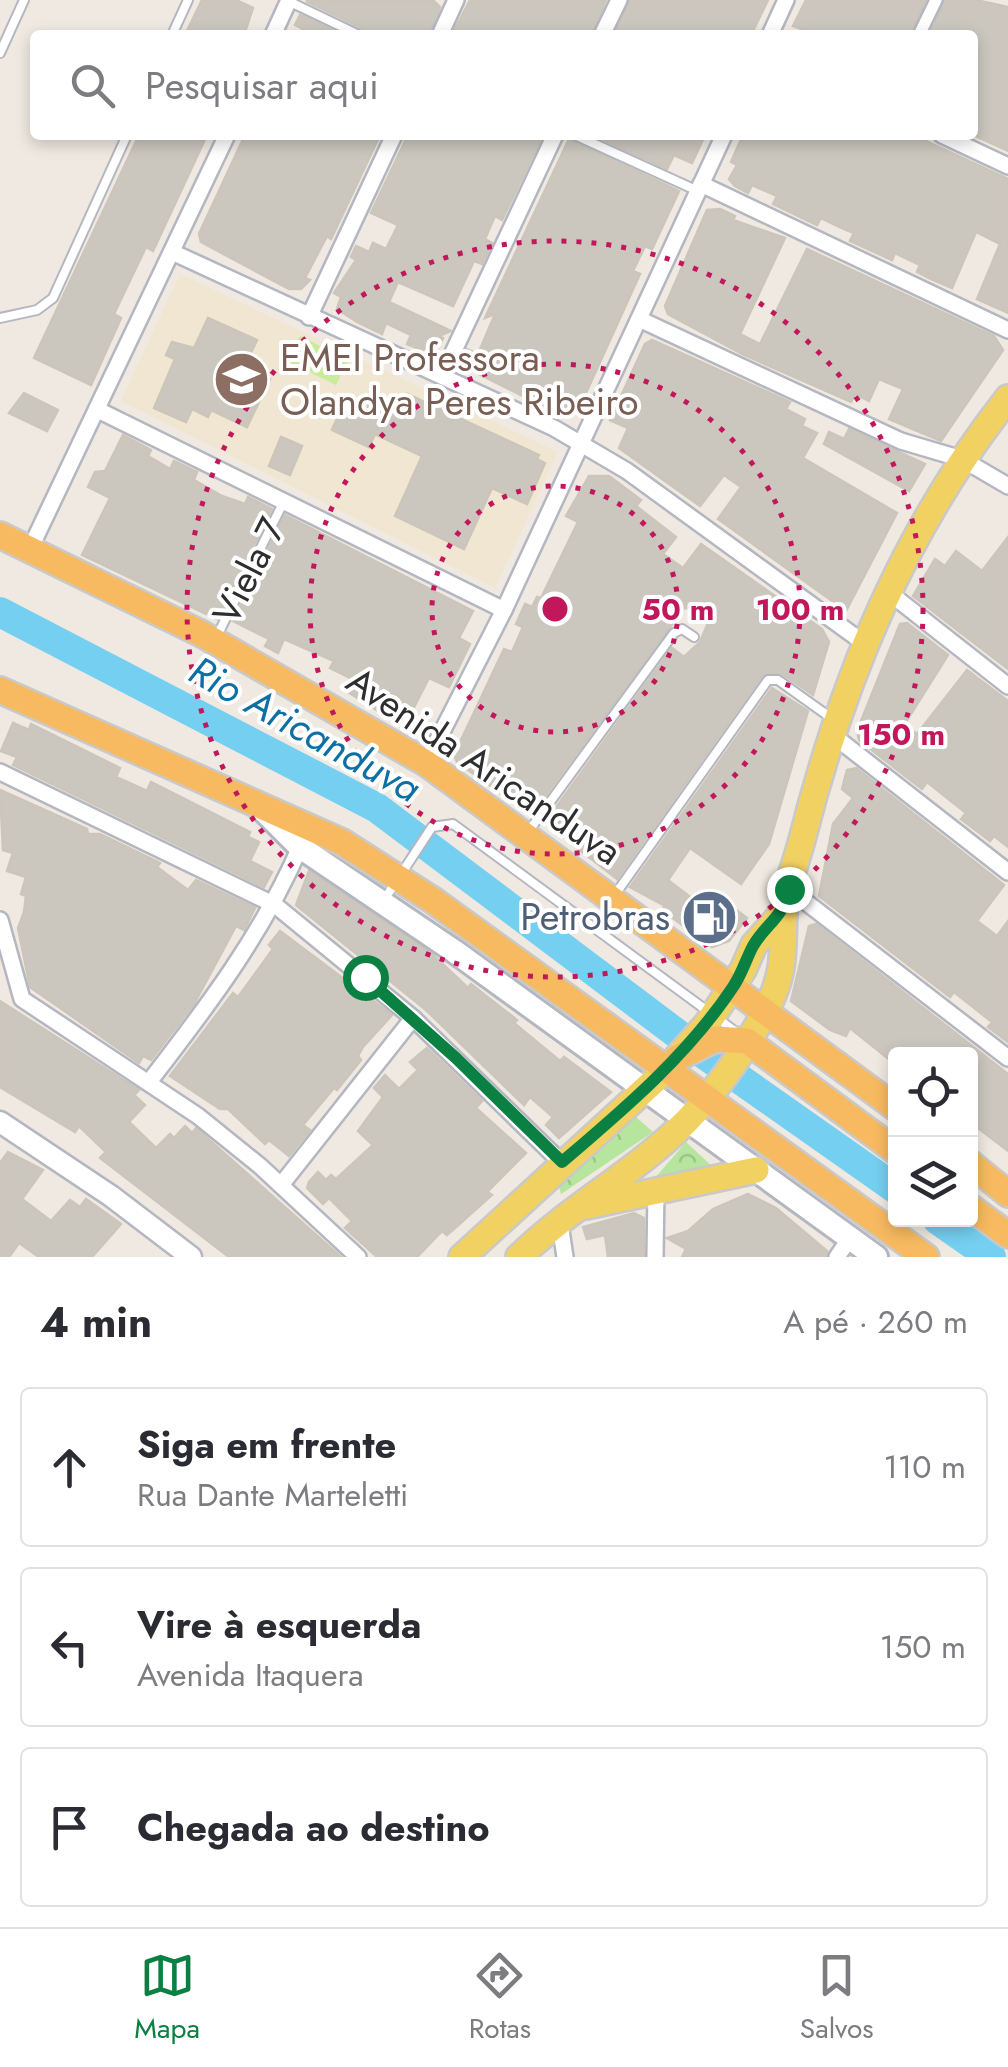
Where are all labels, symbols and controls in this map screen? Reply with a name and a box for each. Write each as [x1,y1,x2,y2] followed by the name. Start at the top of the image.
[30,30,978,140] search box
[65,58,120,113] icon: search
[145,58,379,113] text: Pesquisar aqui
[280,330,639,429] place label: EMEI Professora Olandya Peres Ribeiro
[211,350,271,410] school or university icon: EMEI Professora Olandya Peres Ribeiro
[198,508,299,634] street label: Viela 7
[642,588,714,631] text: 50 m
[756,588,844,631] text: 100 m
[537,591,573,627] centre of rings
[179,641,431,817] water label: Rio Aricanduva
[336,653,633,878] street label: Avenida Aricanduva
[857,713,945,756] text: 150 m
[767,867,813,913] route end
[679,887,739,947] fuel station icon: Petrobras
[520,889,670,944] place label: Petrobras
[343,955,389,1001] route start
[888,1047,978,1227] map controls
[888,1047,978,1137] button: locate
[888,1137,978,1227] button: layers
[40,1292,152,1353] text: 4 min
[783,1299,968,1345] text: A pé · 260 m
[137,1417,396,1472] text: Siga em frente
[42,1440,97,1495] icon: ahead
[883,1444,966,1490] text: 110 m
[137,1472,408,1518] text: Rua Dante Marteletti
[137,1597,421,1652] text: Vire à esquerda
[42,1620,97,1675] icon: left
[880,1624,966,1670] text: 150 m
[137,1652,364,1698] text: Avenida Itaquera
[42,1800,97,1855] icon: arrive
[137,1800,490,1855] text: Chegada ao destino
[134,1948,200,2049] tab: Mapa
[469,1948,531,2049] tab: Rotas
[800,1948,874,2049] tab: Salvos

